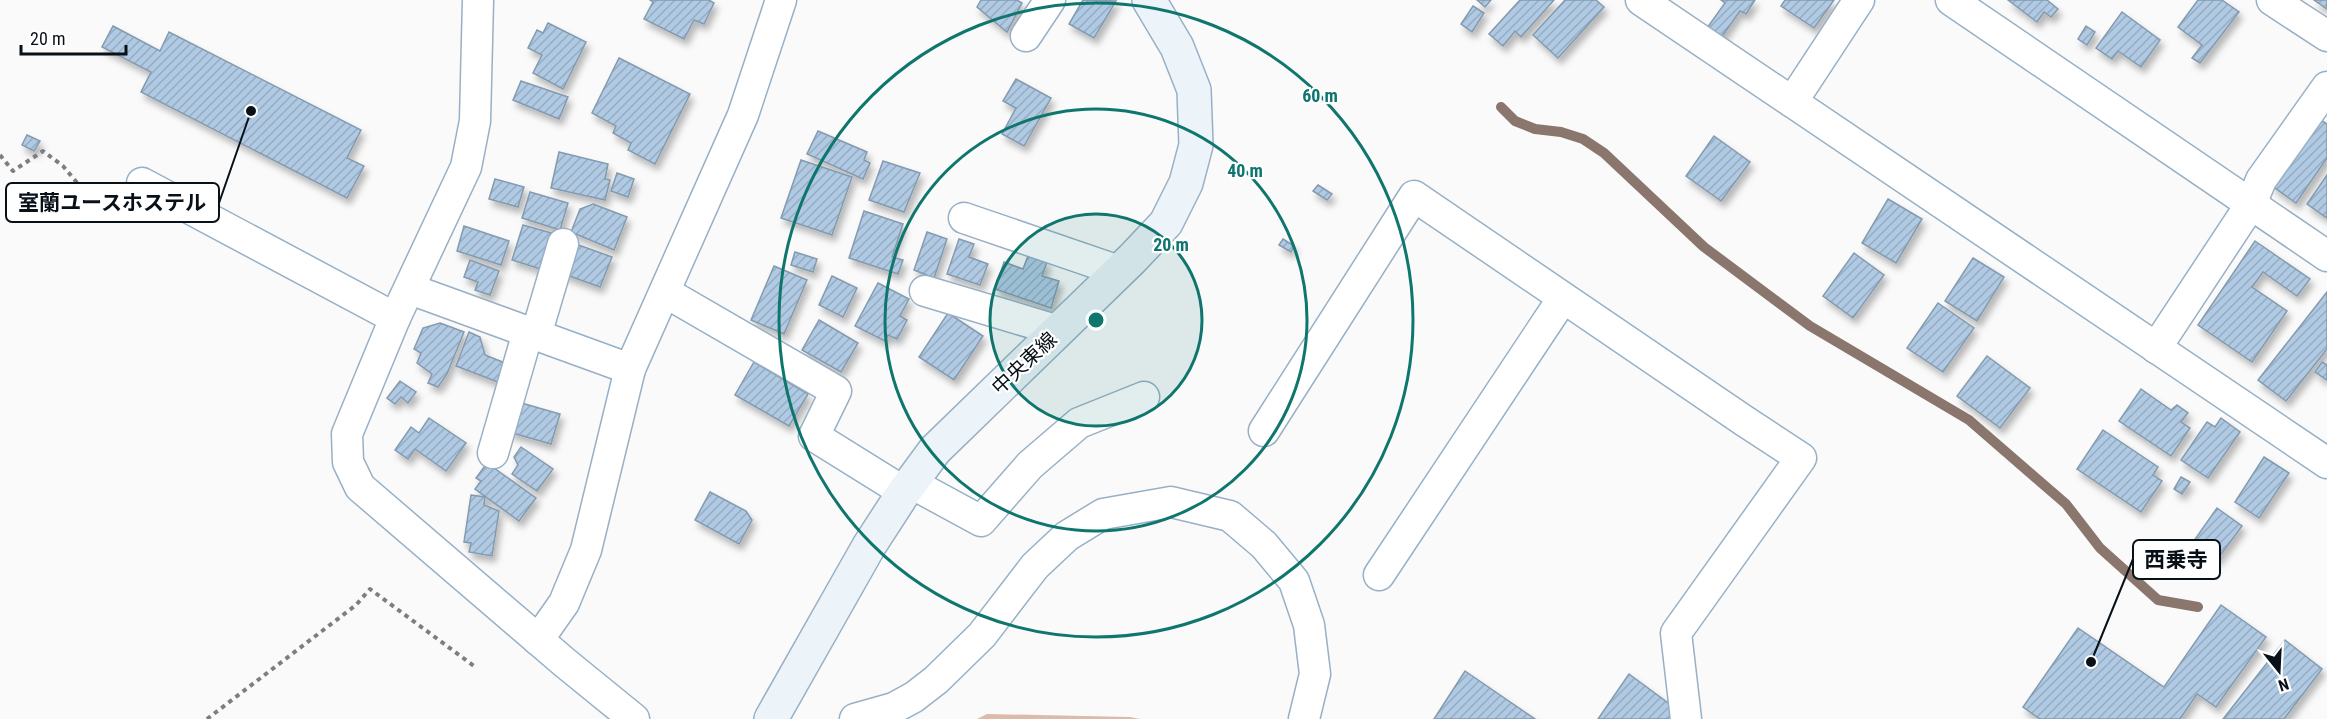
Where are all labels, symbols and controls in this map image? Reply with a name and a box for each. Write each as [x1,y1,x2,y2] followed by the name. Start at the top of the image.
[21,18,126,56] scale bar
[30,28,65,49] text: 20 m
[1302,85,1338,106] text: 60 m
[1227,160,1263,181] text: 40 m
[6,183,219,222] callout: 室蘭ユースホステル
[18,191,206,215] text: 室蘭ユースホステル
[1153,234,1189,255] text: 20 m
[1086,310,1106,330] centre of rings
[987,327,1061,399] street label: 中央東線
[2133,540,2220,579] callout: 西乗寺
[2145,548,2208,572] text: 西乗寺
[2249,641,2309,701] north arrow
[2276,674,2291,695] text: N

